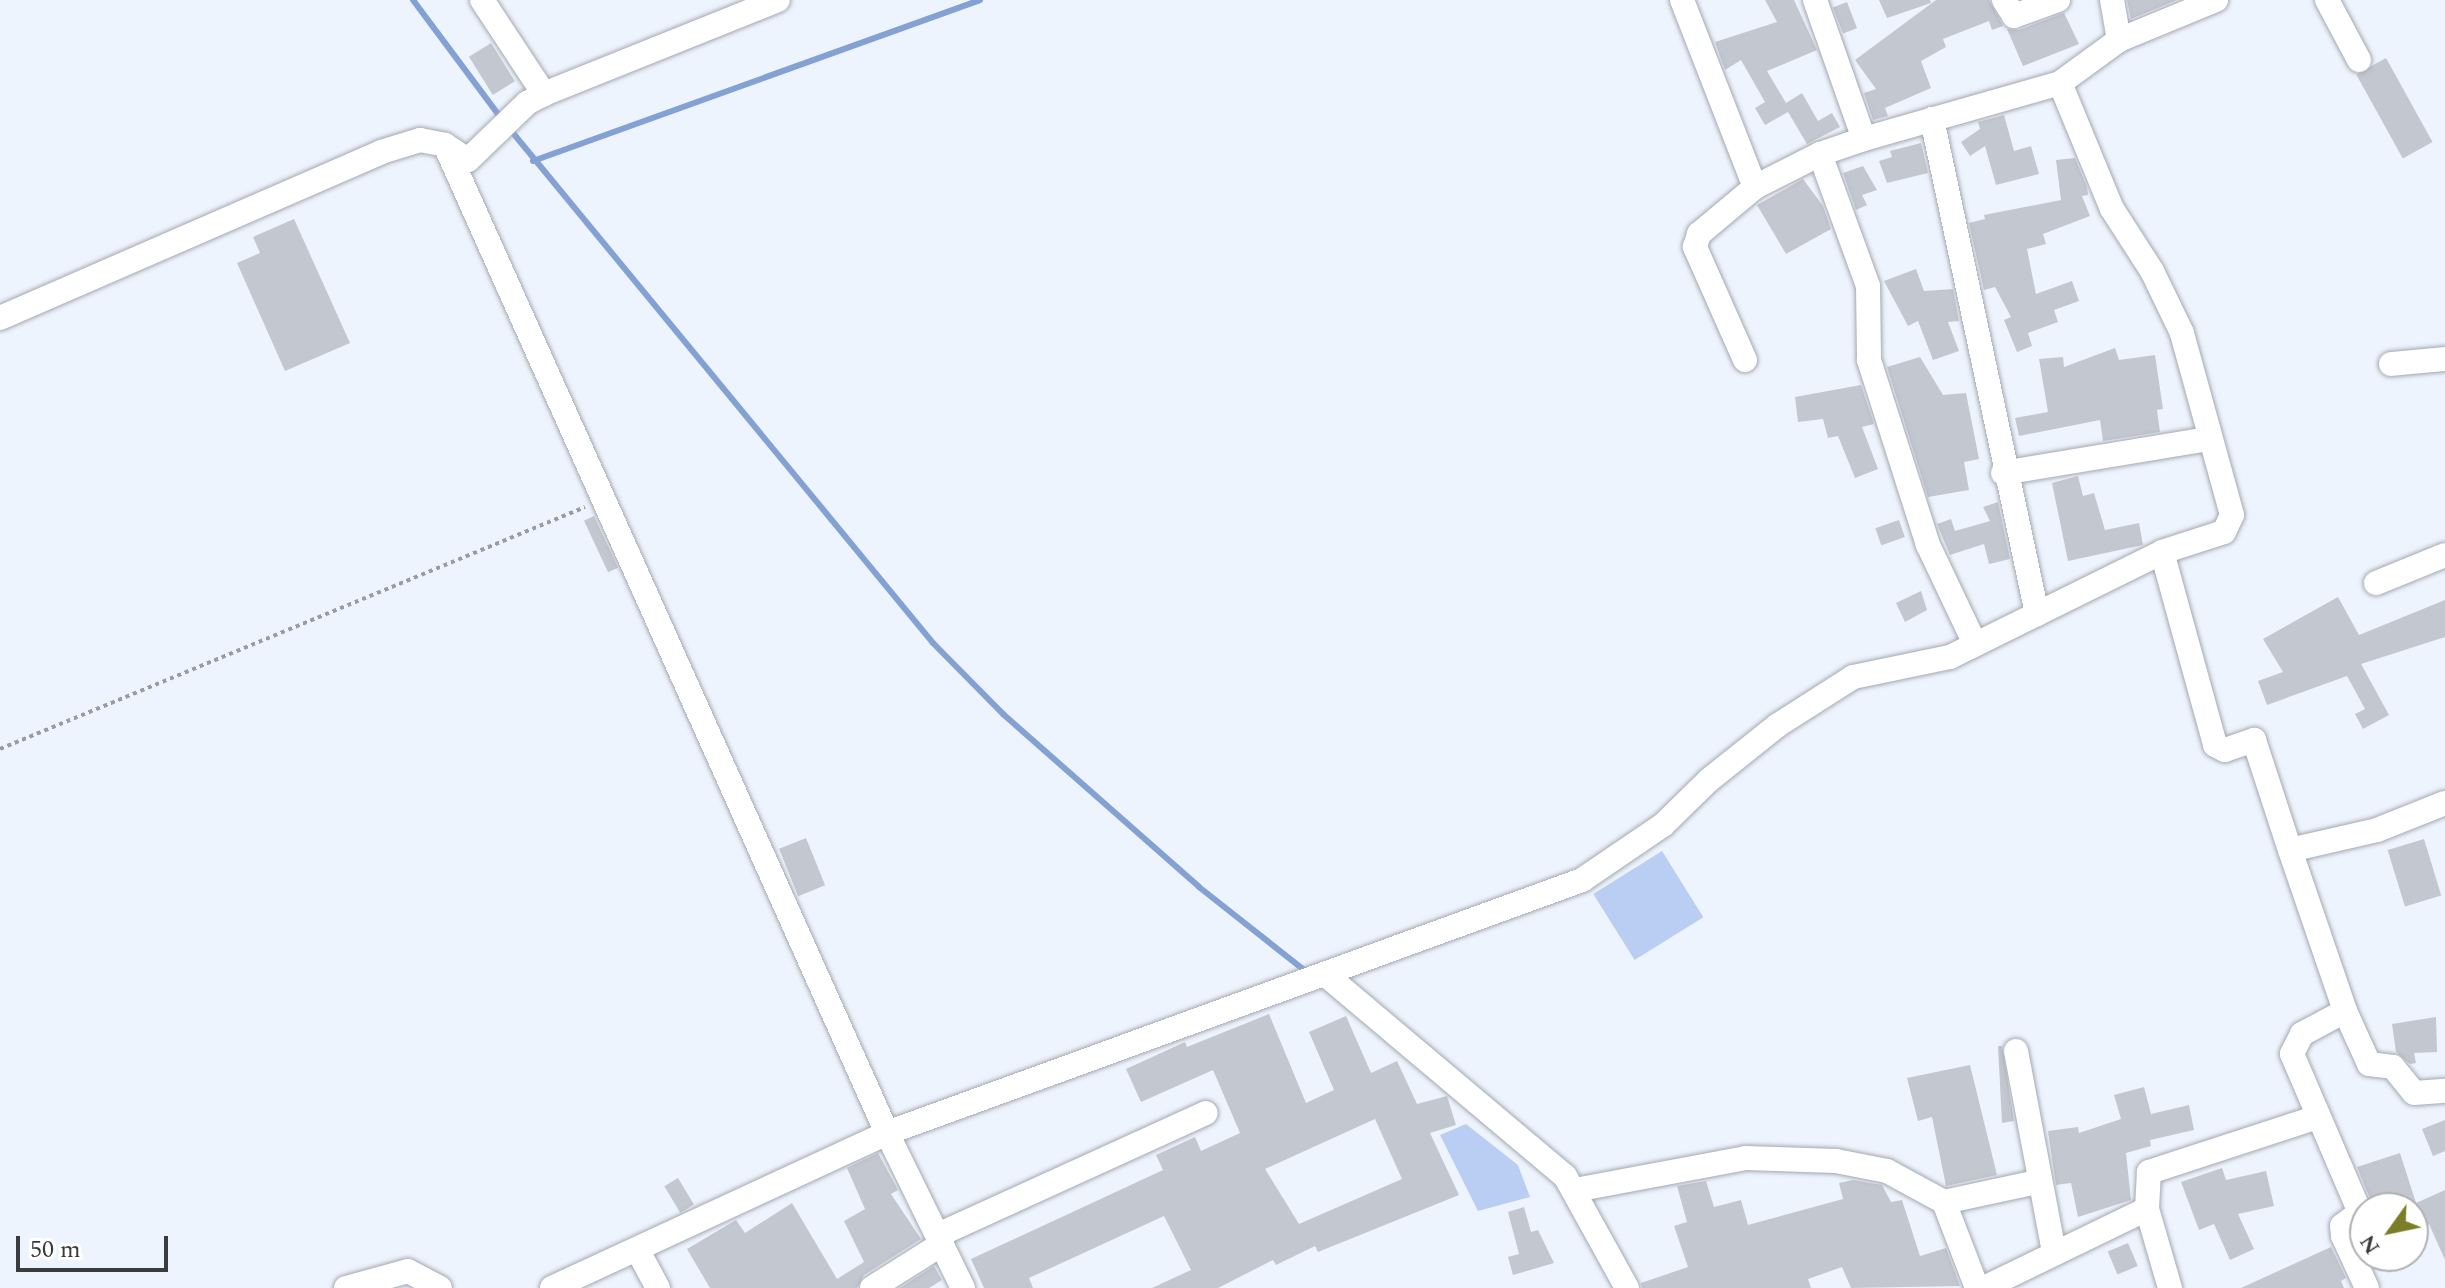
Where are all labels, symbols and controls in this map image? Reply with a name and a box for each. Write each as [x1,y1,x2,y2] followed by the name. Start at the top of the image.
[2349,1192,2429,1272] north arrow
[20,1220,172,1270] scale bar
[2351,1228,2389,1261] text: N
[30,1232,81,1268] text: 50 m

